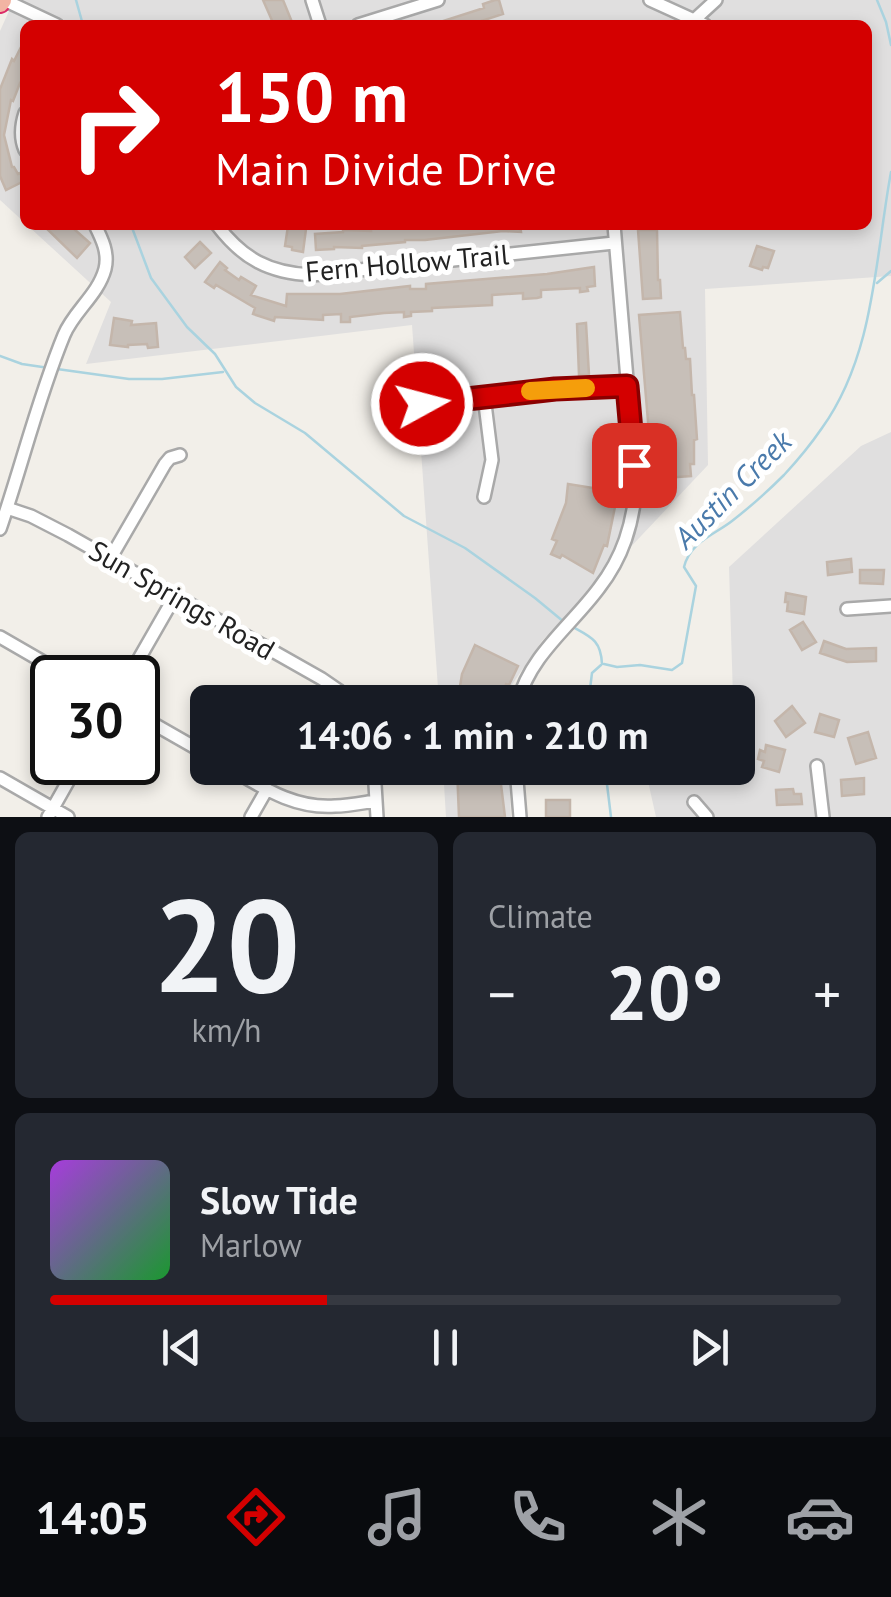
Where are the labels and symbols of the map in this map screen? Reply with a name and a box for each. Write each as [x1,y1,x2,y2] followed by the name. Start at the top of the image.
[304,235,510,290] street label: Fern Hollow Trail
[370,352,474,456] position arrow
[664,421,800,557] water label: Austin Creek
[592,423,677,508] pin
[83,531,282,668] street label: Sun Springs Road
[30,655,160,785] speed limit sign: 30

